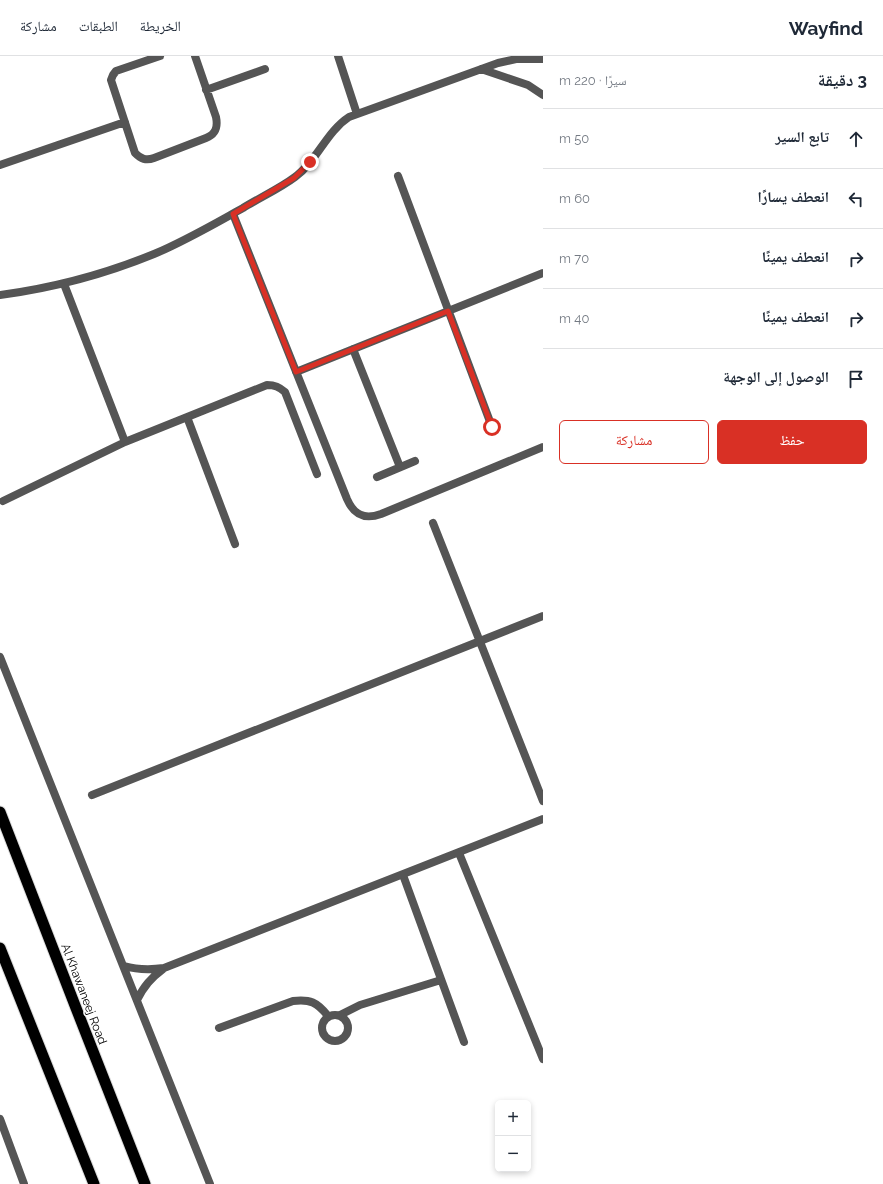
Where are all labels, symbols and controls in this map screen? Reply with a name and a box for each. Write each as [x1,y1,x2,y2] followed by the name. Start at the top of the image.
[789,17,863,39] text: Wayfind
[20,18,57,34] text: مشاركة
[79,18,118,34] text: الطبقات
[140,18,181,34] text: الخريطة
[818,70,867,90] text: 3 دقيقة
[559,73,626,88] text: سيرًا · 220 m
[775,128,829,146] text: تابع السير
[845,128,867,150] icon: ahead
[559,131,589,146] text: 50 m
[301,153,319,171] route end
[757,188,829,206] text: انعطف يسارًا
[845,188,867,210] icon: left
[559,191,590,206] text: 60 m
[762,248,829,266] text: انعطف يمينًا
[845,248,867,270] icon: right
[559,251,589,266] text: 70 m
[762,308,829,326] text: انعطف يمينًا
[845,308,867,330] icon: right
[559,311,589,326] text: 40 m
[723,368,829,386] text: الوصول إلى الوجهة
[845,368,867,390] icon: arrive
[483,418,501,436] route start
[559,420,709,464] button: مشاركة
[717,420,867,464] button: حفظ
[58,942,110,1046] street label: Al Khawaneej Road
[495,1100,531,1172] map controls
[495,1100,531,1136] button: +
[495,1136,531,1172] button: −

